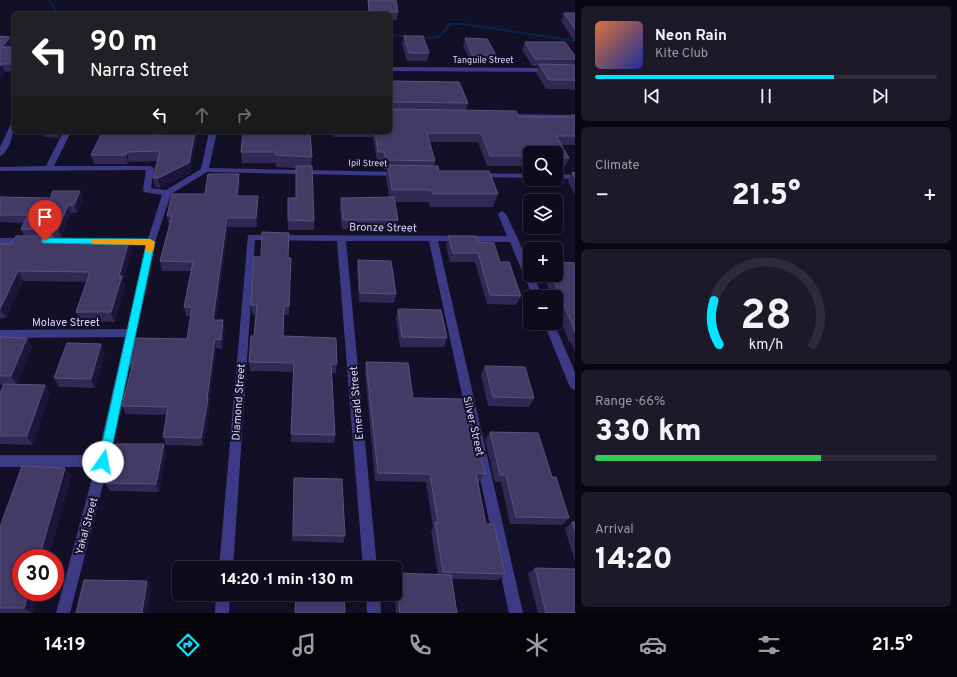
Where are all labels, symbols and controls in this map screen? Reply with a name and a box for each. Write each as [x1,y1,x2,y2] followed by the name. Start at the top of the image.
[90,25,157,61] text: 90 m
[655,27,727,46] text: Neon Rain
[24,28,76,80] icon: left
[655,46,708,62] text: Kite Club
[452,55,514,66] street label: Tanguile Street
[90,60,189,83] text: Narra Street
[641,85,663,107] icon: previous
[755,85,777,107] icon: pause
[869,85,891,107] icon: next
[149,104,171,126] icon: left
[191,104,213,126] icon: ahead
[233,104,255,126] icon: right
[523,146,563,330] map controls
[523,146,563,186] button: search
[348,158,388,169] street label: Ipil Street
[595,158,640,174] text: Climate
[731,178,801,215] text: 21.5°
[595,183,609,210] text: −
[923,183,937,210] text: +
[523,194,563,234] button: layers
[28,200,62,241] pin
[34,206,56,228] icon: arrive
[349,220,417,236] street label: Bronze Street
[523,242,563,282] button: +
[523,290,563,330] button: −
[740,290,792,343] text: 28
[32,316,100,330] street label: Molave Street
[749,335,783,353] text: km/h
[229,363,249,441] street label: Diamond Street
[347,366,367,440] street label: Emerald Street
[595,394,665,410] text: Range · 66%
[459,395,487,458] street label: Silver Street
[595,414,702,451] text: 330 km
[82,441,124,483] position arrow
[73,496,101,557] street label: Yakal Street
[595,522,634,538] text: Arrival
[595,542,673,579] text: 14:20
[12,549,64,601] speed limit sign: 30
[221,571,353,590] text: 14:20 · 1 min · 130 m
[174,631,202,659] icon: directions
[290,631,318,659] icon: music
[406,631,434,659] icon: phone
[523,631,551,659] icon: climate
[639,631,667,659] icon: car
[755,631,783,659] icon: filters
[44,634,86,657] text: 14:19
[872,634,913,657] text: 21.5°

